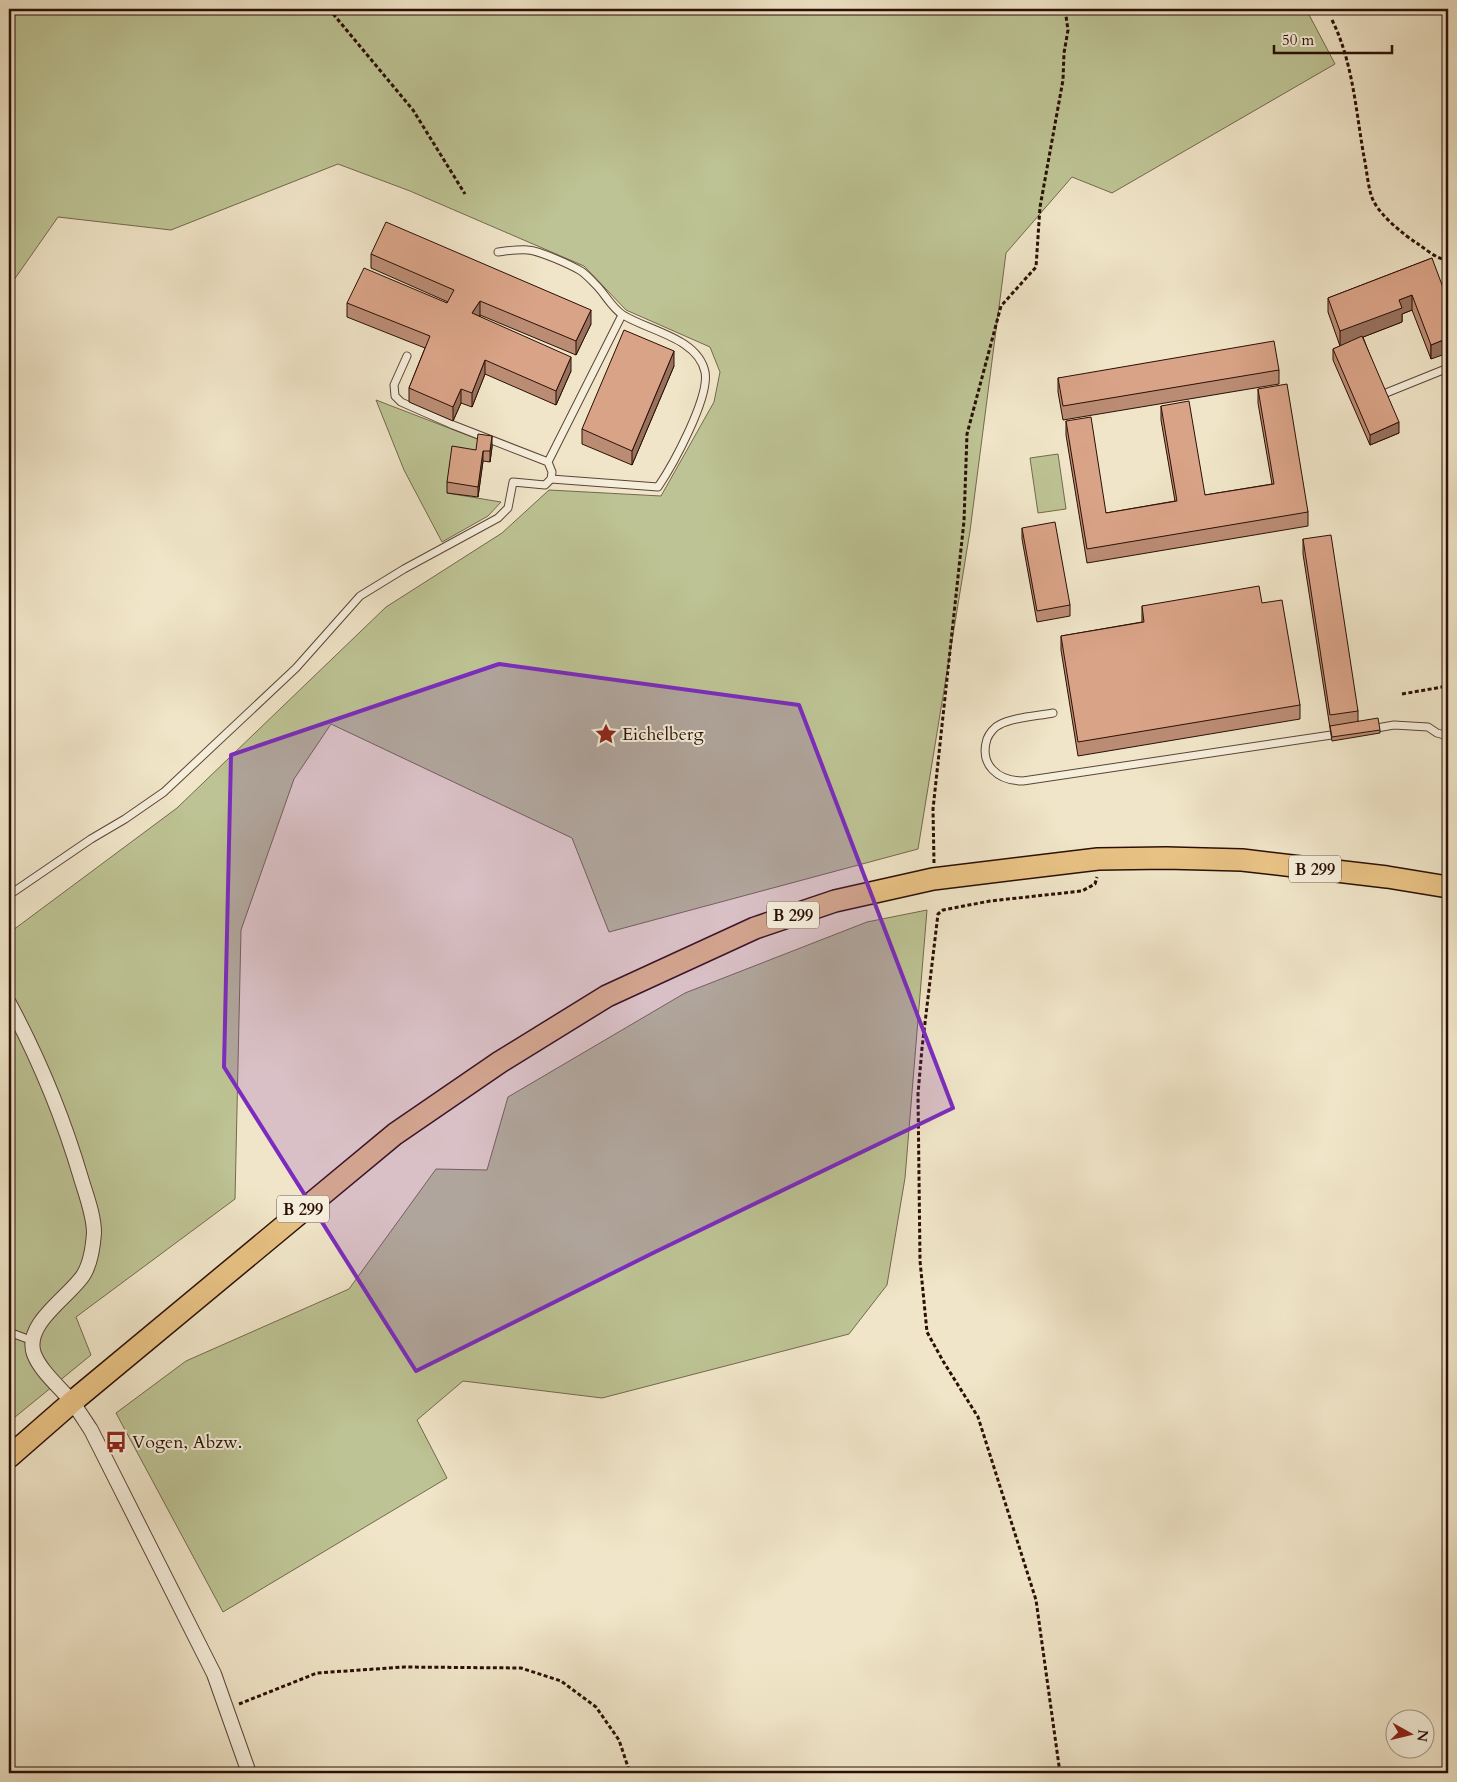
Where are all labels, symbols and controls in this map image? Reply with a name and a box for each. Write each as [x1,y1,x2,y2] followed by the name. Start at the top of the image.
[1274,22,1392,54] scale bar
[1282,30,1314,50] text: 50 m
[593,721,619,747] place icon: Eichelberg
[622,722,704,747] place label: Eichelberg
[1289,856,1341,882] road number: B 299
[767,902,819,928] road number: B 299
[277,1196,329,1222] road number: B 299
[103,1429,129,1455] bus stop icon: Vogen, Abzw.
[132,1430,242,1455] place label: Vogen, Abzw.
[1384,1710,1434,1760] north arrow
[1412,1728,1433,1743] text: N

